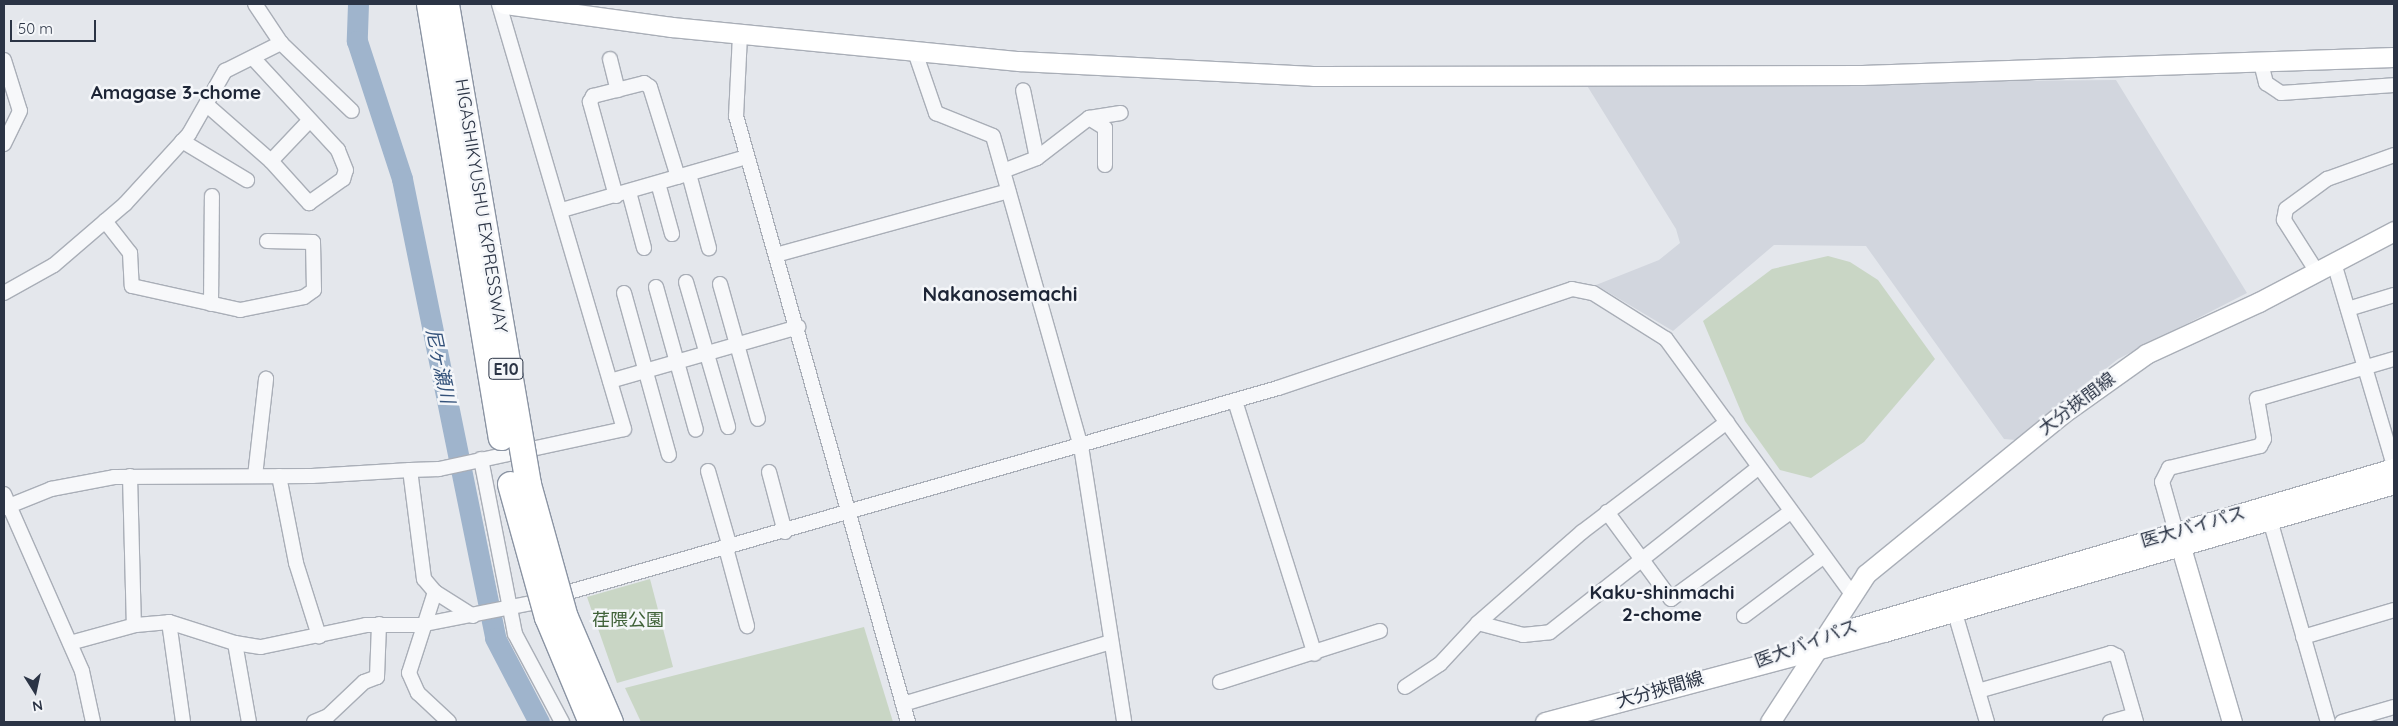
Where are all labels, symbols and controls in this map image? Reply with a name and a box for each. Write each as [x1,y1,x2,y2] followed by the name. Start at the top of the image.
[12,10,99,42] scale bar
[18,19,53,38] text: 50 m
[450,77,512,335] street label: HIGASHIKYUSHU EXPRESSWAY
[91,82,261,104] district label: Amagase 3-chome
[923,281,1077,305] district label: Nakanosemachi
[421,326,459,406] water label: 尼ヶ瀬川
[487,356,525,382] road number: E10
[2035,368,2119,440] street label: 大分挾間線
[2138,502,2248,552] street label: 医大バイパス
[1590,582,1734,626] district label: Kaku-shinmachi 2-chome
[592,609,664,631] park label: 荏隈公園
[1752,615,1860,673] street label: 医大バイパス
[10,666,60,716] north arrow
[1614,667,1706,713] street label: 大分挾間線
[31,696,44,716] text: N

